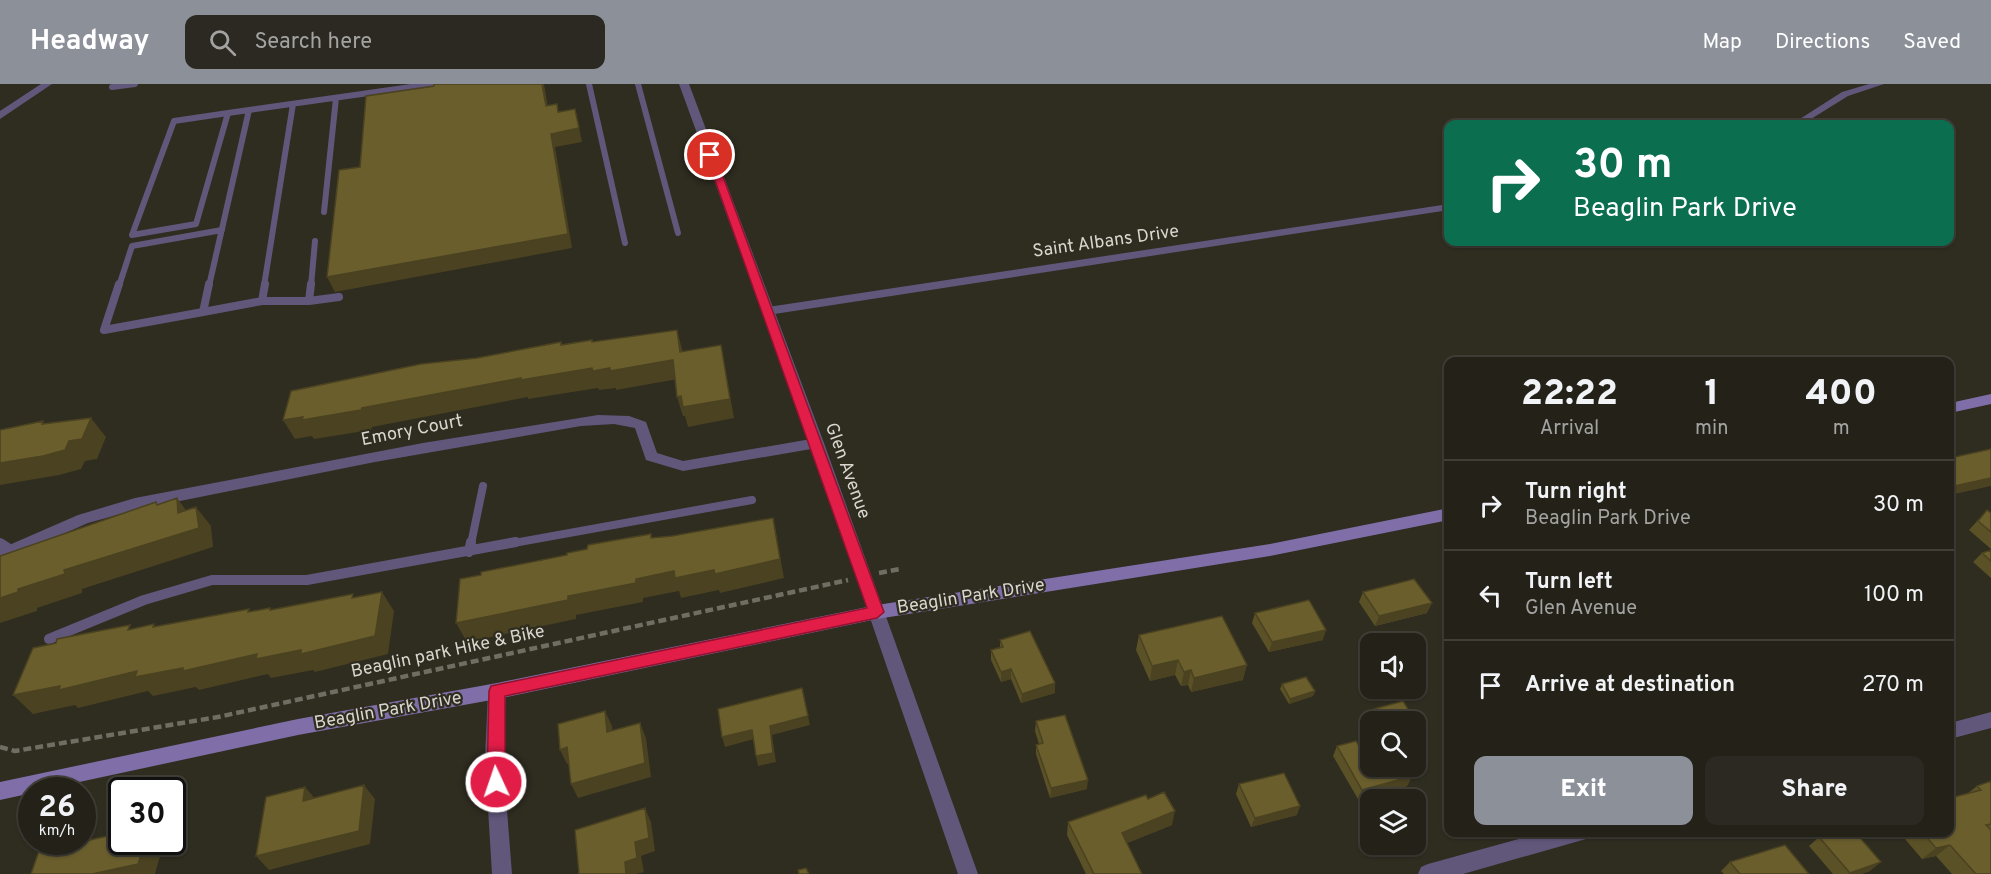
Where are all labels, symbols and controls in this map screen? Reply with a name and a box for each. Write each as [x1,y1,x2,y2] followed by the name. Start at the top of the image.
[185,15,605,69] search box
[30,24,149,60] text: Headway
[206,26,239,59] icon: search
[254,29,372,56] text: Search here
[1702,29,1742,56] text: Map
[1775,29,1870,56] text: Directions
[1903,29,1961,56] text: Saved
[684,129,735,180] pin
[693,138,726,171] icon: arrive
[1573,140,1672,193] text: 30 m
[1474,144,1552,222] icon: right
[1573,192,1797,226] text: Beaglin Park Drive
[1031,220,1181,264] street label: Saint Albans Drive
[1521,372,1618,418] text: 22:22
[1704,372,1719,418] text: 1
[1805,372,1877,418] text: 400
[359,410,465,452] street label: Emory Court
[1540,416,1599,442] text: Arrival
[1695,416,1728,442] text: min
[1833,416,1850,442] text: m
[819,420,875,522] street label: Glen Avenue
[1525,479,1627,506] text: Turn right
[1474,489,1507,522] icon: right
[1873,492,1924,519] text: 30 m
[1525,506,1691,532] text: Beaglin Park Drive
[1525,569,1613,596] text: Turn left
[896,574,1046,620] street label: Beaglin Park Drive
[1474,579,1507,612] icon: left
[1864,582,1924,609] text: 100 m
[1525,596,1637,622] text: Glen Avenue
[349,620,547,684] street label: Beaglin park Hike & Bike
[1360,633,1426,855] map controls
[1360,633,1426,699] button: sound
[1474,669,1507,702] icon: arrive
[1525,672,1735,699] text: Arrive at destination
[1862,672,1924,699] text: 270 m
[313,687,463,735] street label: Beaglin Park Drive
[1360,711,1426,777] button: search
[464,750,528,814] position arrow
[1474,756,1693,825] button: Exit
[1705,756,1924,825] button: Share
[108,777,186,855] speed limit sign: 30
[1360,789,1426,855] button: layers
[39,790,75,827] text: 26
[39,822,75,841] text: km/h

